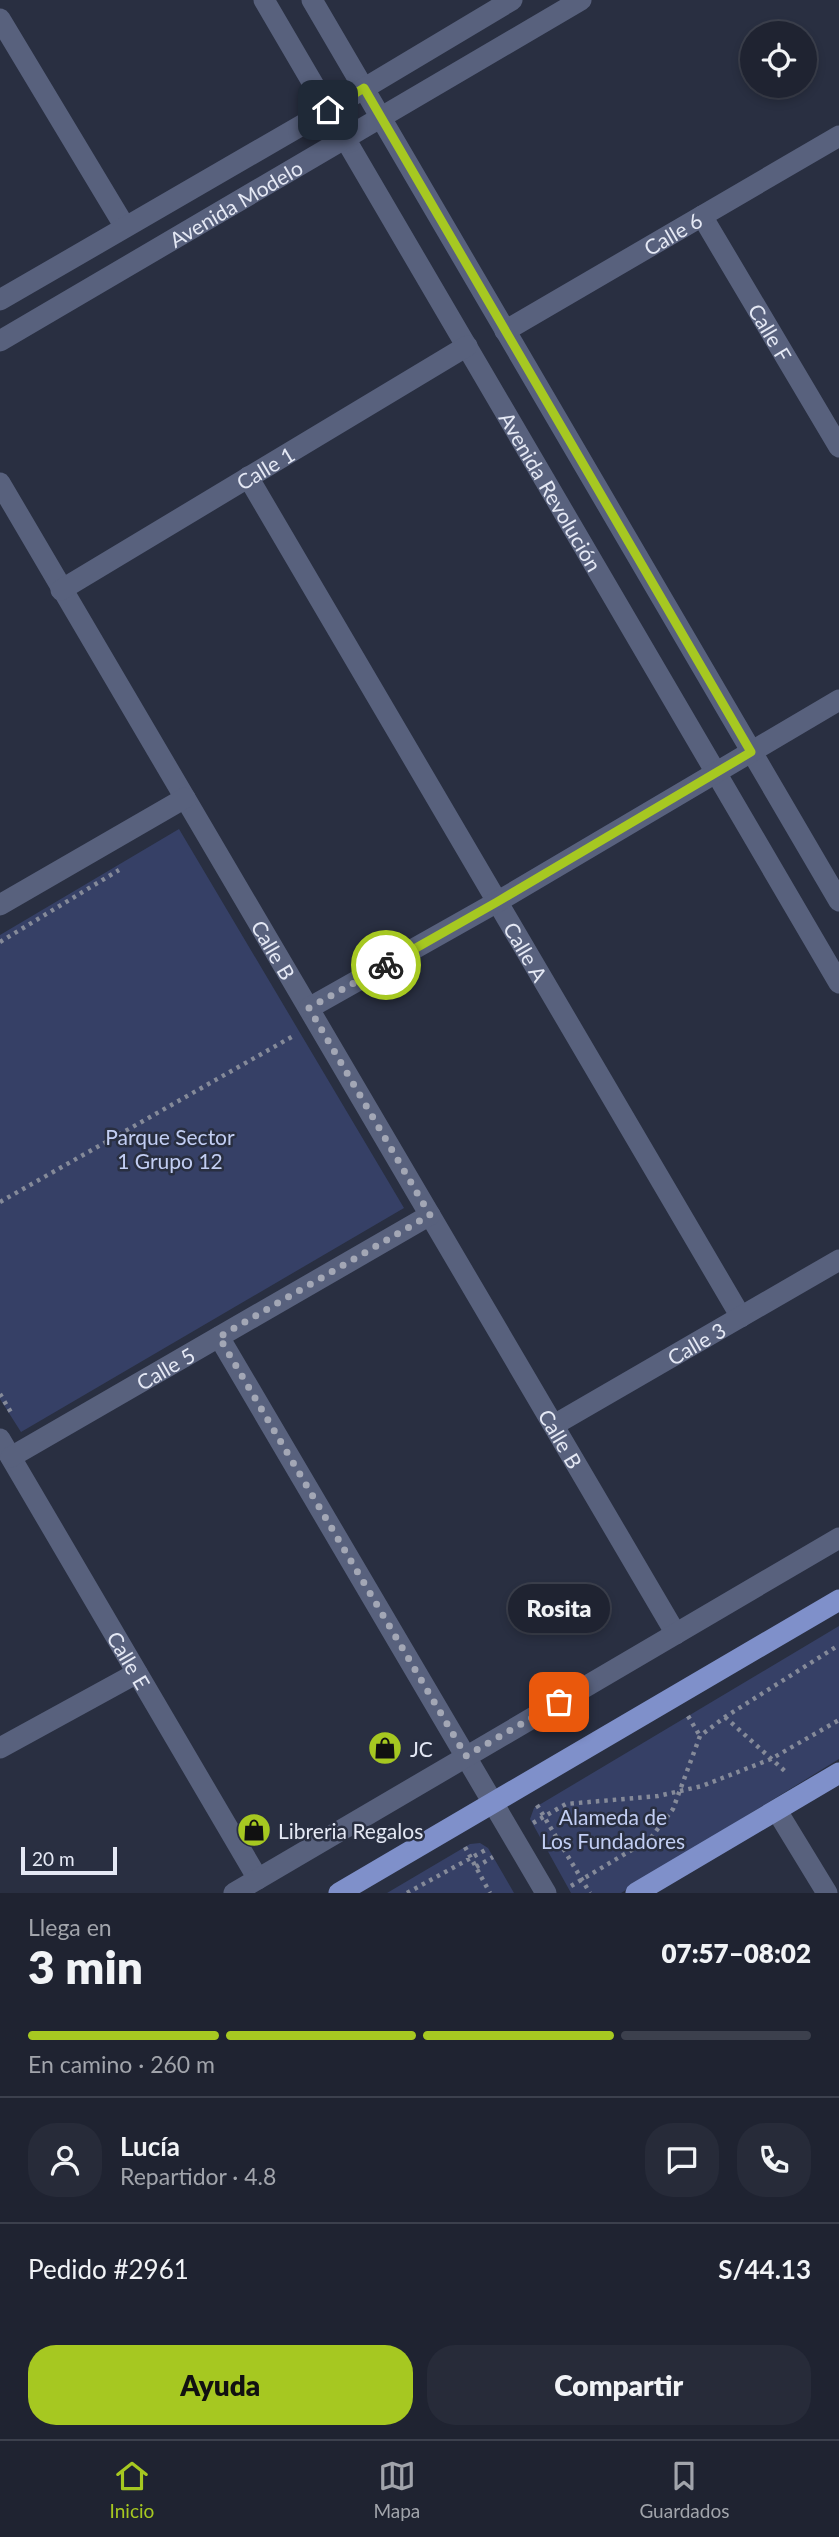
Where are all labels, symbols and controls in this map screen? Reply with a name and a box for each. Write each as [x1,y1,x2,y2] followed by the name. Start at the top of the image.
[740,21,817,98] map controls
[740,21,817,98] button: locate
[298,80,358,140] pin
[309,91,347,129] icon: home
[164,154,307,252] street label: Avenida Modelo
[639,206,706,260] street label: Calle 6
[744,299,798,366] street label: Calle F
[495,407,608,575] street label: Avenida Revolución
[232,440,298,494] street label: Calle 1
[247,915,301,984] street label: Calle B
[499,917,554,986] street label: Calle A
[351,930,421,1000] courier
[367,946,405,984] icon: bike
[105,1124,235,1173] park label: Parque Sector 1 Grupo 12
[662,1316,729,1369] street label: Calle 3
[132,1341,199,1395] street label: Calle 5
[534,1404,588,1473] street label: Calle B
[508,1583,610,1632] callout: Rosita
[527,1594,591,1622] text: Rosita
[103,1626,156,1693] street label: Calle E
[529,1672,589,1732] pin
[540,1683,578,1721] icon: bag
[366,1729,404,1767] shop icon: JC
[410,1736,433,1761] place label: JC
[541,1804,685,1853] park label: Alameda de Los Fundadores
[235,1811,273,1849] shop icon: Libreria Regalos
[278,1818,423,1843] place label: Libreria Regalos
[21,1844,117,1876] scale bar
[32,1847,75,1870] text: 20 m
[28,1913,112,1941] text: Llega en
[661,1937,811,1969] text: 07:57–08:02
[28,1939,143,1994] text: 3 min
[28,2050,215,2078] text: En camino · 260 m
[28,2123,102,2197] button: person
[645,2123,719,2197] button: chat
[737,2123,811,2197] button: phone
[120,2130,180,2162] text: Lucía
[120,2162,276,2190] text: Repartidor · 4.8
[28,2253,189,2285] text: Pedido #2961
[718,2253,811,2285] text: S/44.13
[28,2345,413,2425] button: Ayuda
[427,2345,811,2425] button: Compartir
[110,2457,154,2522] tab: Inicio
[373,2457,420,2522] tab: Mapa
[639,2457,729,2522] tab: Guardados

